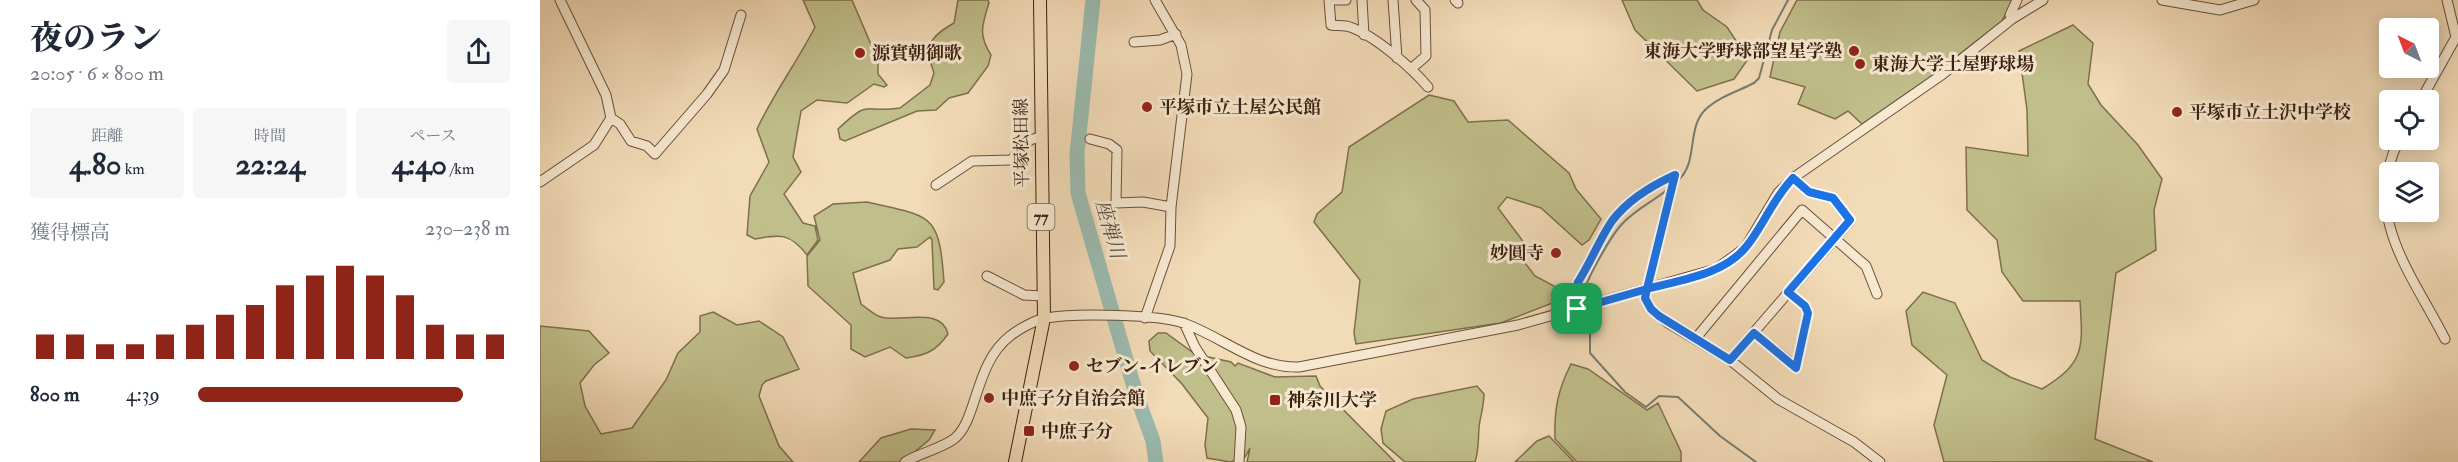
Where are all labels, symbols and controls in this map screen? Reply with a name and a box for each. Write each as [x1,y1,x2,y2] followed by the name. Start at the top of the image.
[30,18,162,59] text: 夜のラン
[2379,18,2439,78] north arrow
[2379,18,2439,222] map controls
[447,20,510,83] button: share
[1644,40,1842,63] place label: 東海大学野球部望星学塾
[872,42,962,65] place label: 源實朝御歌
[1847,44,1861,58] marker: 東海大学野球部望星学塾
[853,46,867,60] marker: 源實朝御歌
[1872,53,2034,76] place label: 東海大学土屋野球場
[1853,57,1867,71] marker: 東海大学土屋野球場
[30,61,164,86] text: 20:05 · 6 × 800 m
[2379,90,2439,150] button: locate
[1159,96,1321,119] place label: 平塚市立土屋公民館
[1010,98,1034,188] street label: 平塚松田線
[1140,100,1154,114] marker: 平塚市立土屋公民館
[2189,101,2351,124] place label: 平塚市立土沢中学校
[2170,105,2184,119] marker: 平塚市立土沢中学校
[91,126,123,146] text: 距離
[254,126,286,146] text: 時間
[409,126,457,146] text: ペース
[69,146,121,183] text: 4.80
[235,146,305,183] text: 22:24
[392,146,447,183] text: 4:40
[121,159,145,179] text: km
[447,159,474,179] text: /km
[2379,162,2439,222] button: layers
[1090,197,1131,263] water label: 座禅川
[1028,204,1054,230] road number: 77
[425,216,510,241] text: 230–238 m
[30,220,110,245] text: 獲得標高
[1490,242,1544,265] place label: 妙圓寺
[1549,246,1563,260] marker: 妙圓寺
[1551,283,1602,334] pin
[1560,292,1593,325] icon: arrive
[1086,355,1218,378] place label: セブン-イレブン
[1067,359,1081,373] marker: セブン-イレブン
[30,382,80,407] text: 800 m
[126,382,160,407] text: 4:39
[1001,387,1145,410] place label: 中庶子分自治会館
[1287,389,1377,412] place label: 神奈川大学
[982,391,996,405] marker: 中庶子分自治会館
[1268,393,1282,407] marker: 神奈川大学
[1041,420,1113,443] place label: 中庶子分
[1022,424,1036,438] marker: 中庶子分

